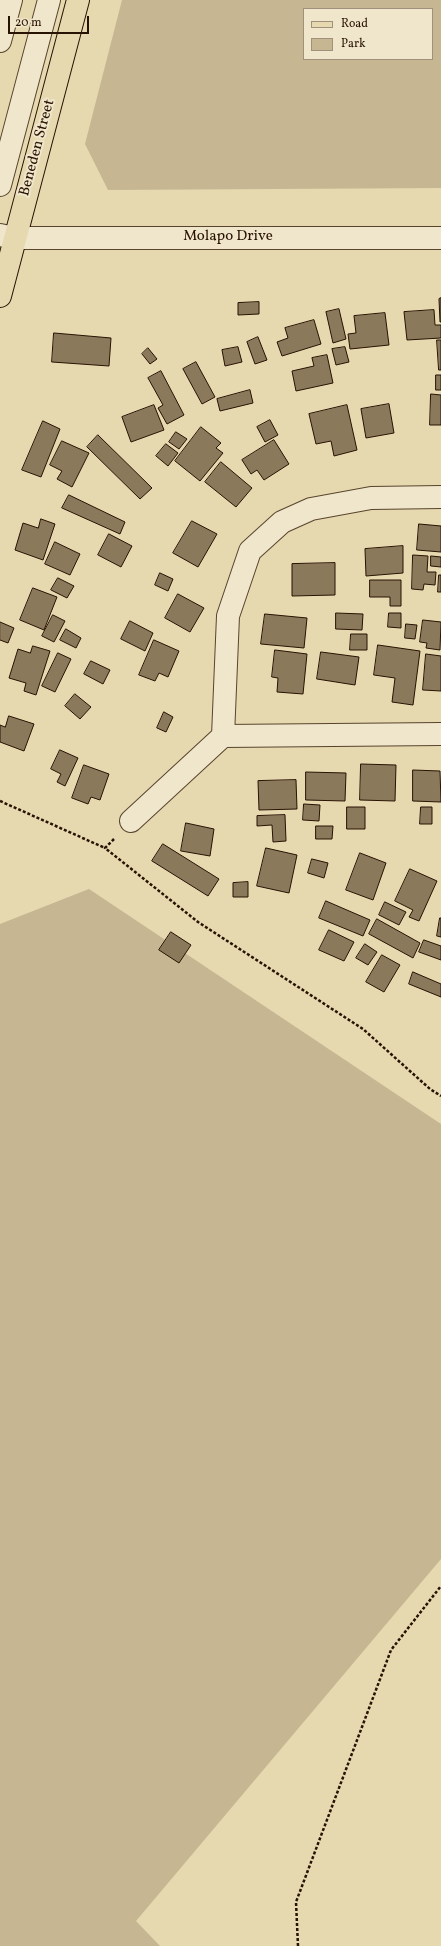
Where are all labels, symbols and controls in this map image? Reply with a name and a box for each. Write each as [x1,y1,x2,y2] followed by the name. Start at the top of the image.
[10,8,91,34] scale bar
[303,8,433,60] legend
[15,15,42,31] text: 20 m
[341,16,368,32] text: Road
[341,36,366,52] text: Park
[16,98,60,198] street label: Beneden Street
[183,228,273,246] street label: Molapo Drive

